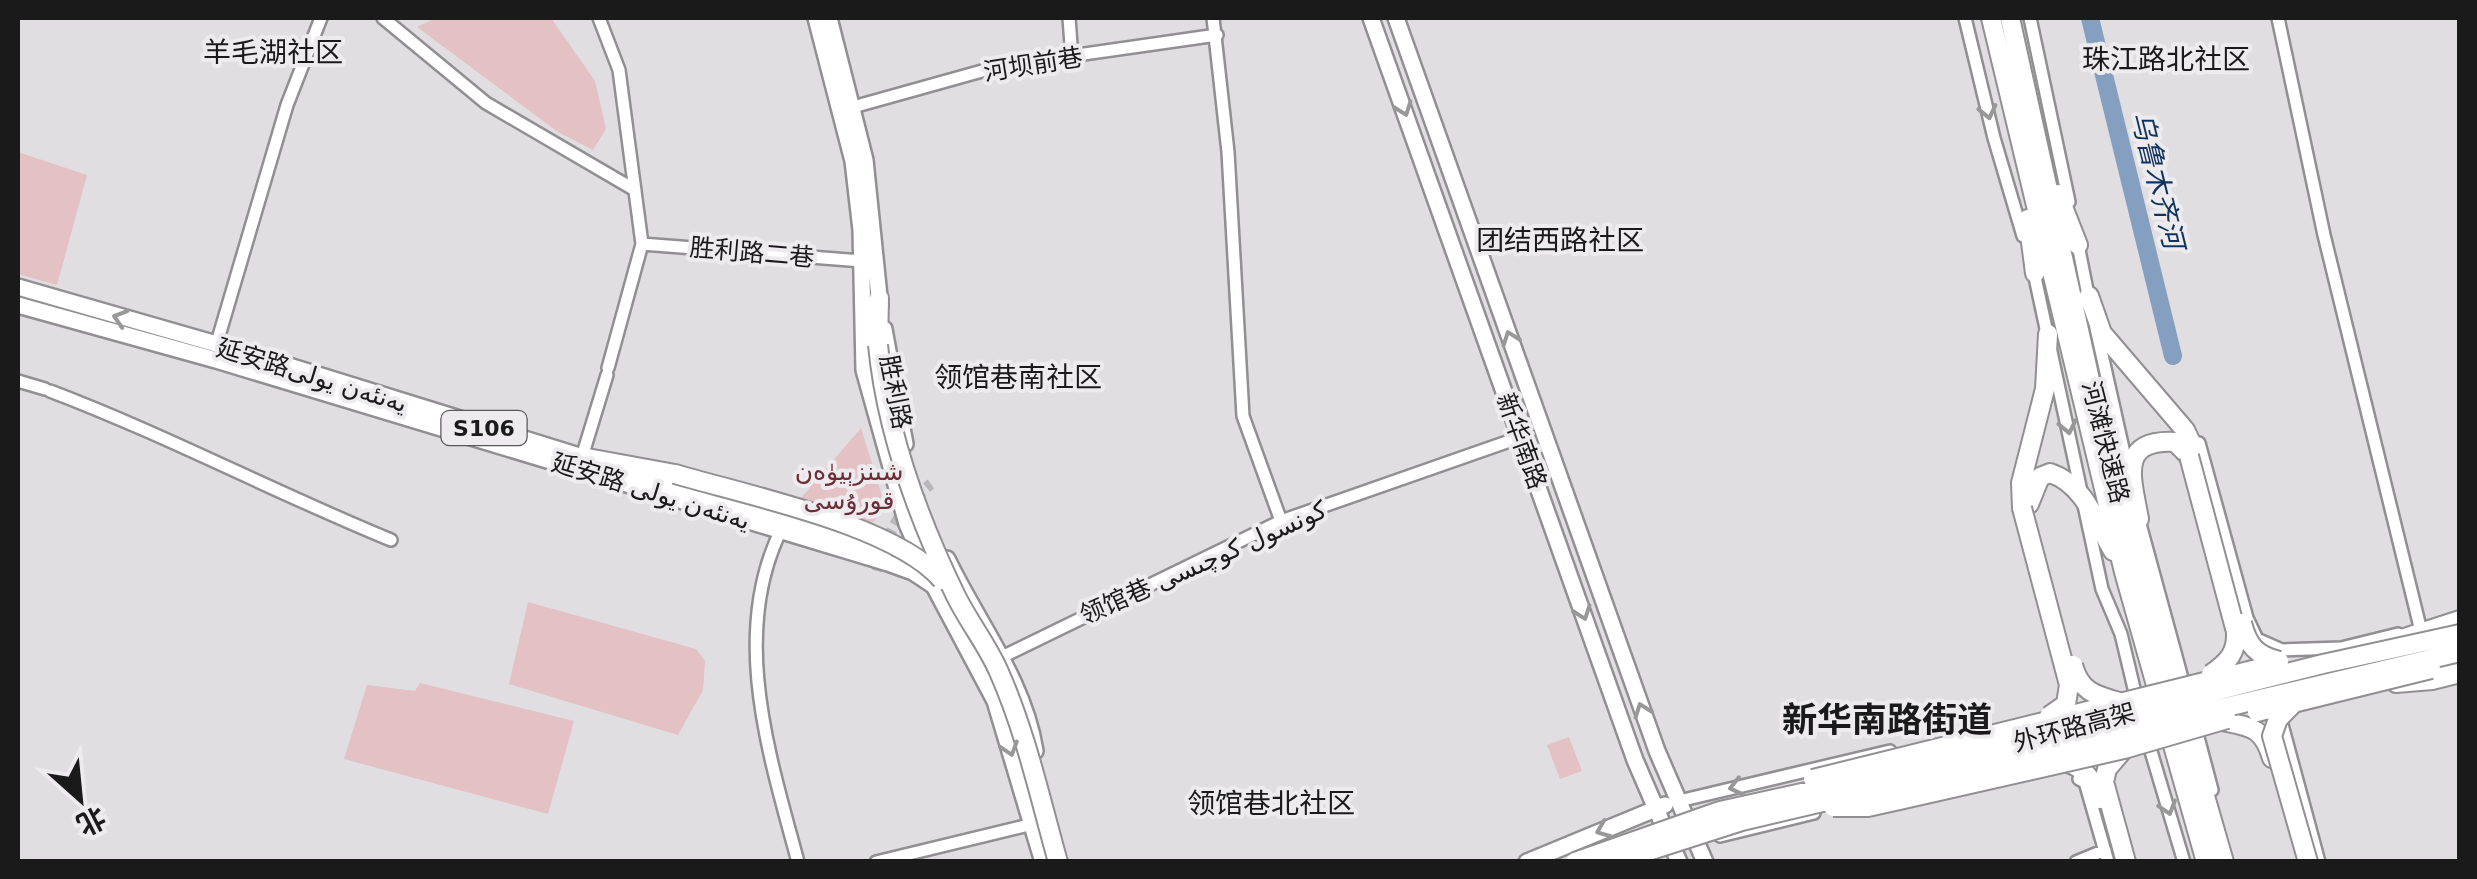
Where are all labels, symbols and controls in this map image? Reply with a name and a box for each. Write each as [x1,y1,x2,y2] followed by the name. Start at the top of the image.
[203,36,343,69] district label: 羊毛湖社区
[981,42,1085,87] street label: 河坝前巷
[2082,43,2250,76] district label: 珠江路北社区
[1392,100,1413,117] one-way arrow
[1976,103,1997,120] one-way arrow
[2125,108,2192,257] water label: 乌鲁木齐河
[1476,224,1644,257] district label: 团结西路社区
[688,233,815,272] street label: 胜利路二巷
[112,309,129,330] one-way arrow
[1501,330,1522,347] one-way arrow
[213,333,411,418] street label: 延安路يەنئەن يولى
[874,353,917,432] street label: 胜利路
[934,361,1102,394] district label: 领馆巷南社区
[2076,378,2135,506] street label: 河滩快速路
[1491,389,1552,493] street label: 新华南路
[442,411,526,445] road number: S106
[2056,418,2077,435] one-way arrow
[548,448,754,535] street label: 延安路 يەنئەن يولى
[795,457,903,516] park label: شىنزېيۈەن قورۇسى
[1075,495,1331,630] street label: 领馆巷 كونسول كوچىسى
[1571,604,1592,621] one-way arrow
[2010,697,2138,758] street label: 外环路高架
[1782,700,1992,740] district label: 新华南路街道
[1634,703,1654,720] one-way arrow
[999,740,1019,757] one-way arrow
[30,749,130,849] north arrow
[1728,775,1745,796] one-way arrow
[1187,787,1355,820] district label: 领馆巷北社区
[2156,799,2177,816] one-way arrow
[71,800,111,842] text: 北
[1595,819,1613,839] one-way arrow

